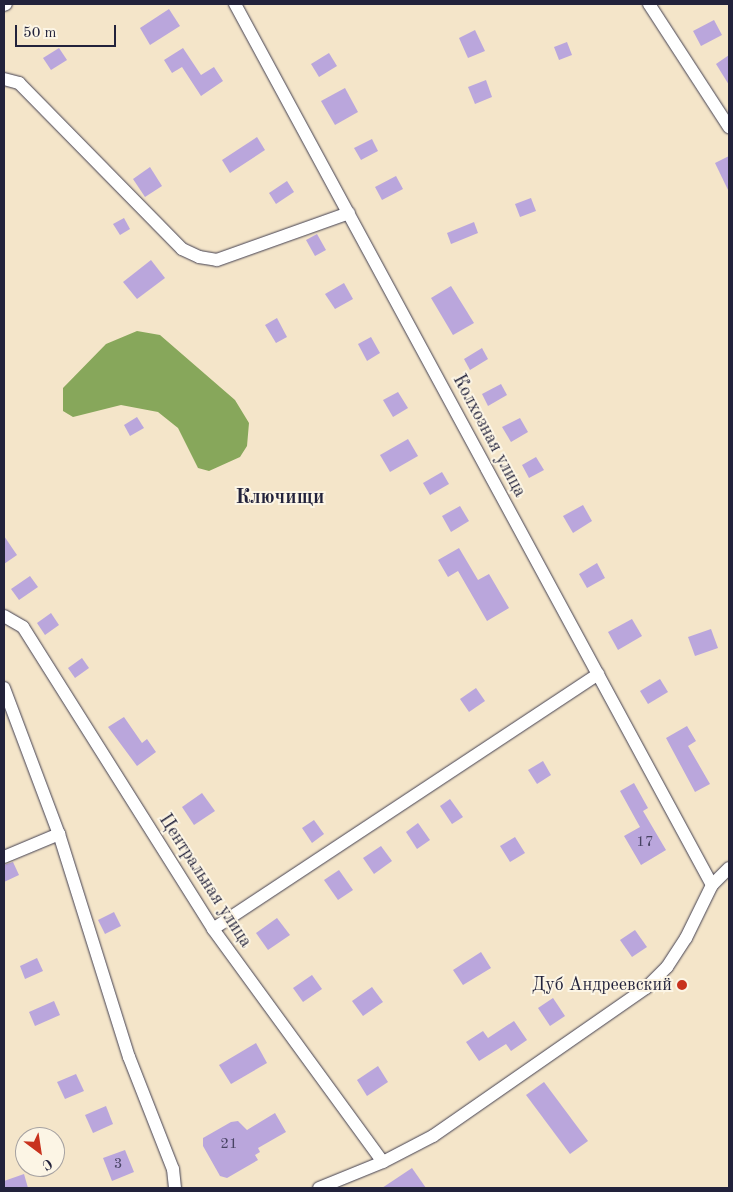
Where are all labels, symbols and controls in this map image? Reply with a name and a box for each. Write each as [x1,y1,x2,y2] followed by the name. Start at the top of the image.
[18,15,119,47] scale bar
[23,26,57,41] text: 50 m
[448,371,530,501] street label: Колхозная улица
[235,486,325,510] district label: Ключищи
[154,810,256,952] street label: Центральная улица
[636,834,654,852] house number: 17
[532,974,672,996] place label: Дуб Андреевский
[676,979,688,991] marker: Дуб Андреевский
[15,1127,65,1177] north arrow
[220,1136,238,1154] house number: 21
[40,1156,55,1172] text: С
[114,1156,122,1174] house number: 3

